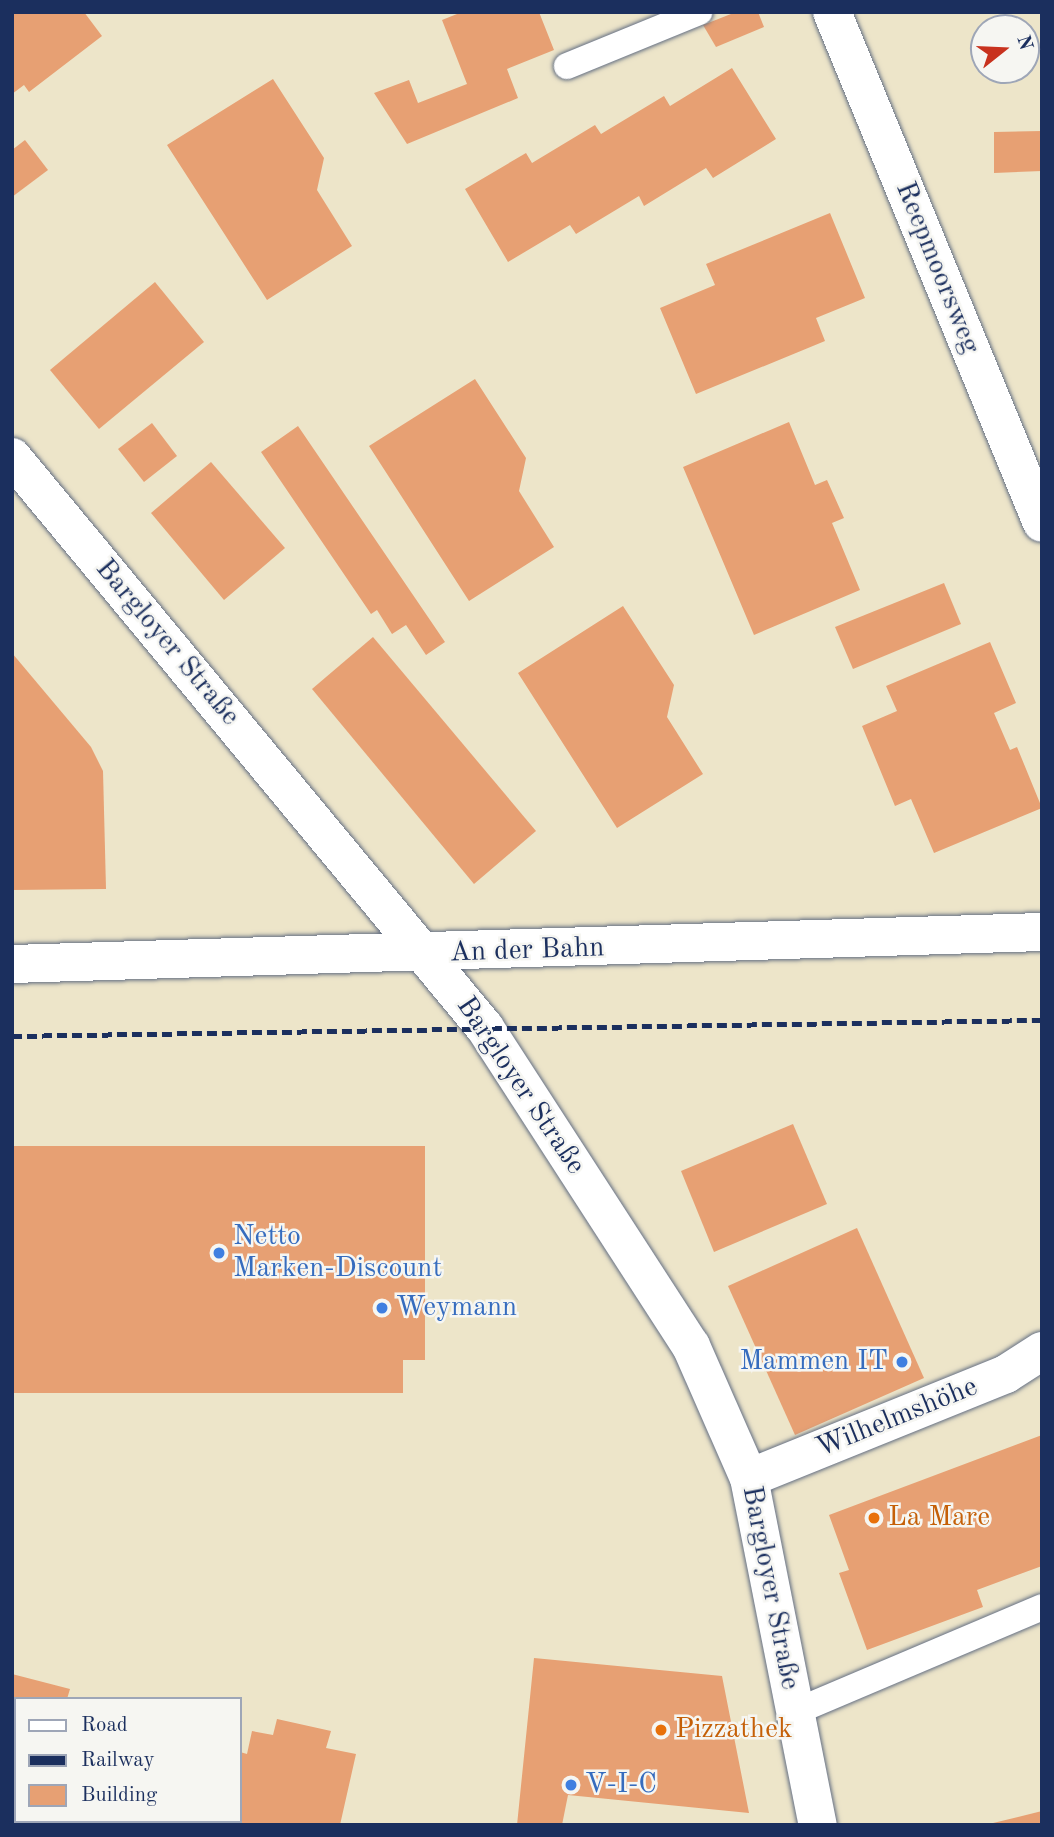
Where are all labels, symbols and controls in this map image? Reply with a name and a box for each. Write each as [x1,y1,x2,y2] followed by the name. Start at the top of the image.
[970,14,1040,84] north arrow
[1012,33,1035,53] text: N
[887,177,987,359] street label: Reepmoorsweg
[88,553,246,733] street label: Bargloyer Straße
[449,932,605,970] street label: An der Bahn
[448,991,592,1181] street label: Bargloyer Straße
[233,1220,442,1286] place label: Netto Marken-Discount
[211,1245,227,1261] marker: Netto Marken-Discount
[396,1291,517,1325] place label: Weymann
[374,1300,390,1316] marker: Weymann
[739,1345,888,1379] place label: Mammen IT
[894,1354,910,1370] marker: Mammen IT
[811,1370,983,1466] street label: Wilhelmshöhe
[734,1483,806,1693] street label: Bargloyer Straße
[888,1501,990,1535] place label: La Mare
[866,1510,882,1526] marker: La Mare
[14,1697,242,1823] legend
[675,1713,793,1747] place label: Pizzathek
[81,1715,128,1736] text: Road
[653,1722,669,1738] marker: Pizzathek
[81,1750,155,1771] text: Railway
[585,1768,657,1802] place label: V-I-C
[563,1777,579,1793] marker: V-I-C
[81,1785,157,1806] text: Building

